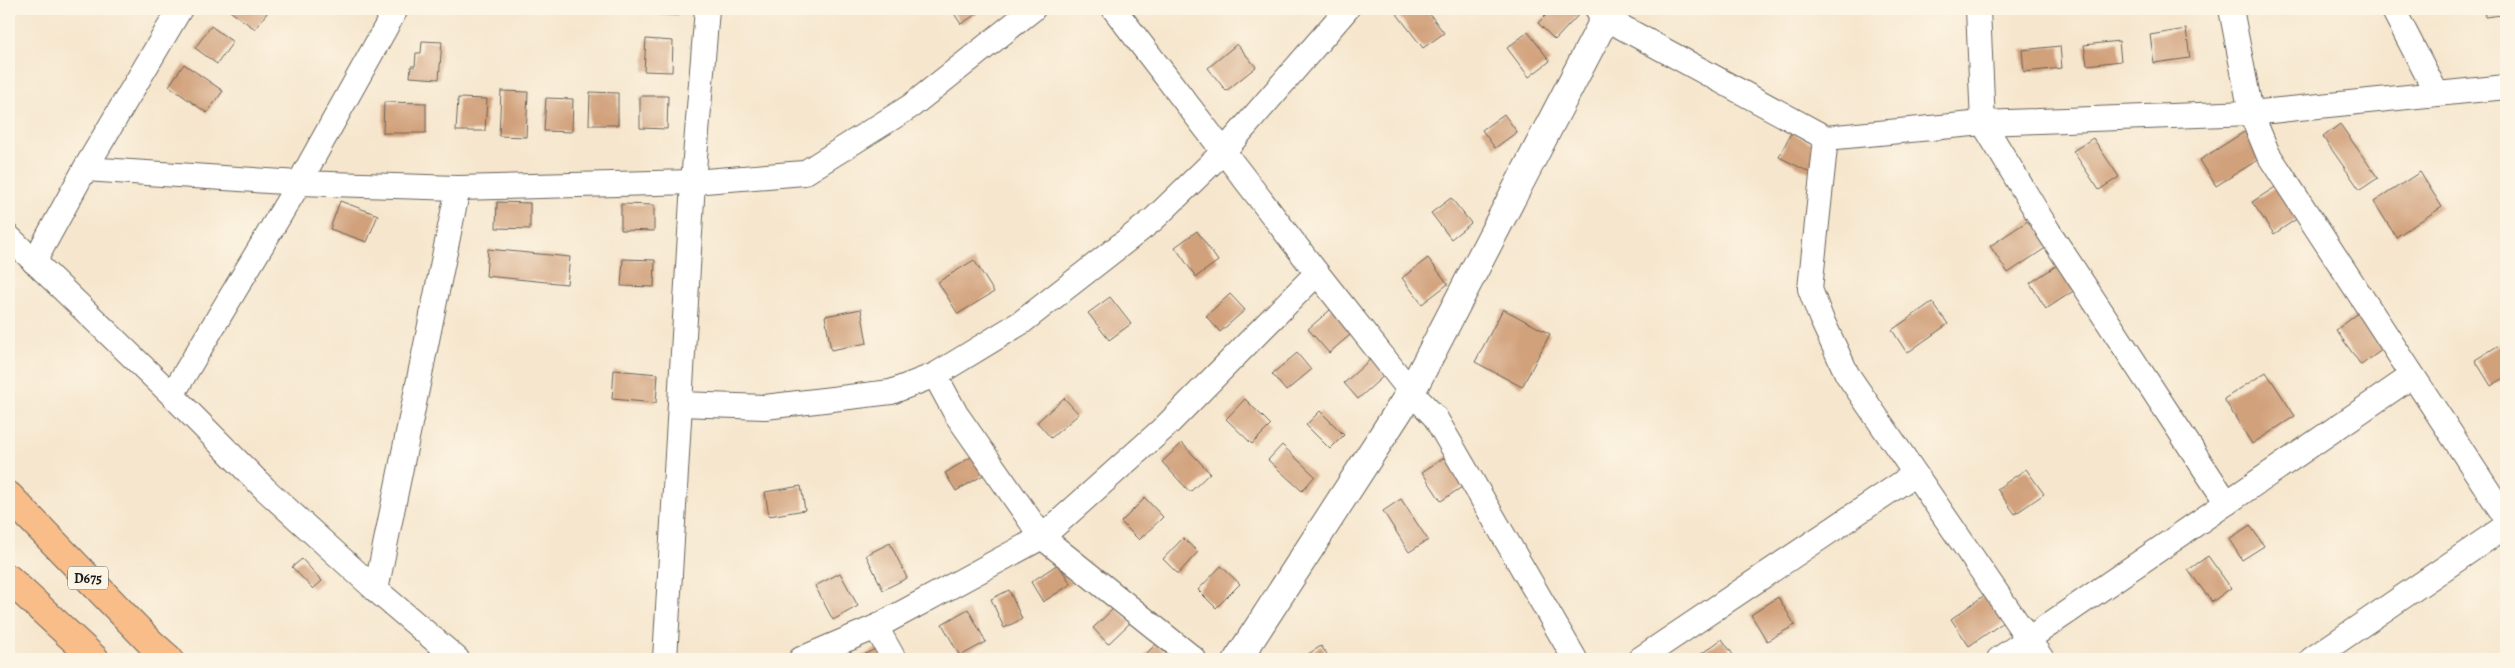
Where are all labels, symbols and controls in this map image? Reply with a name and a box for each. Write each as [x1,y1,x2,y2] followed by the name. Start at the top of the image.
[68,566,108,590] road number: D675

